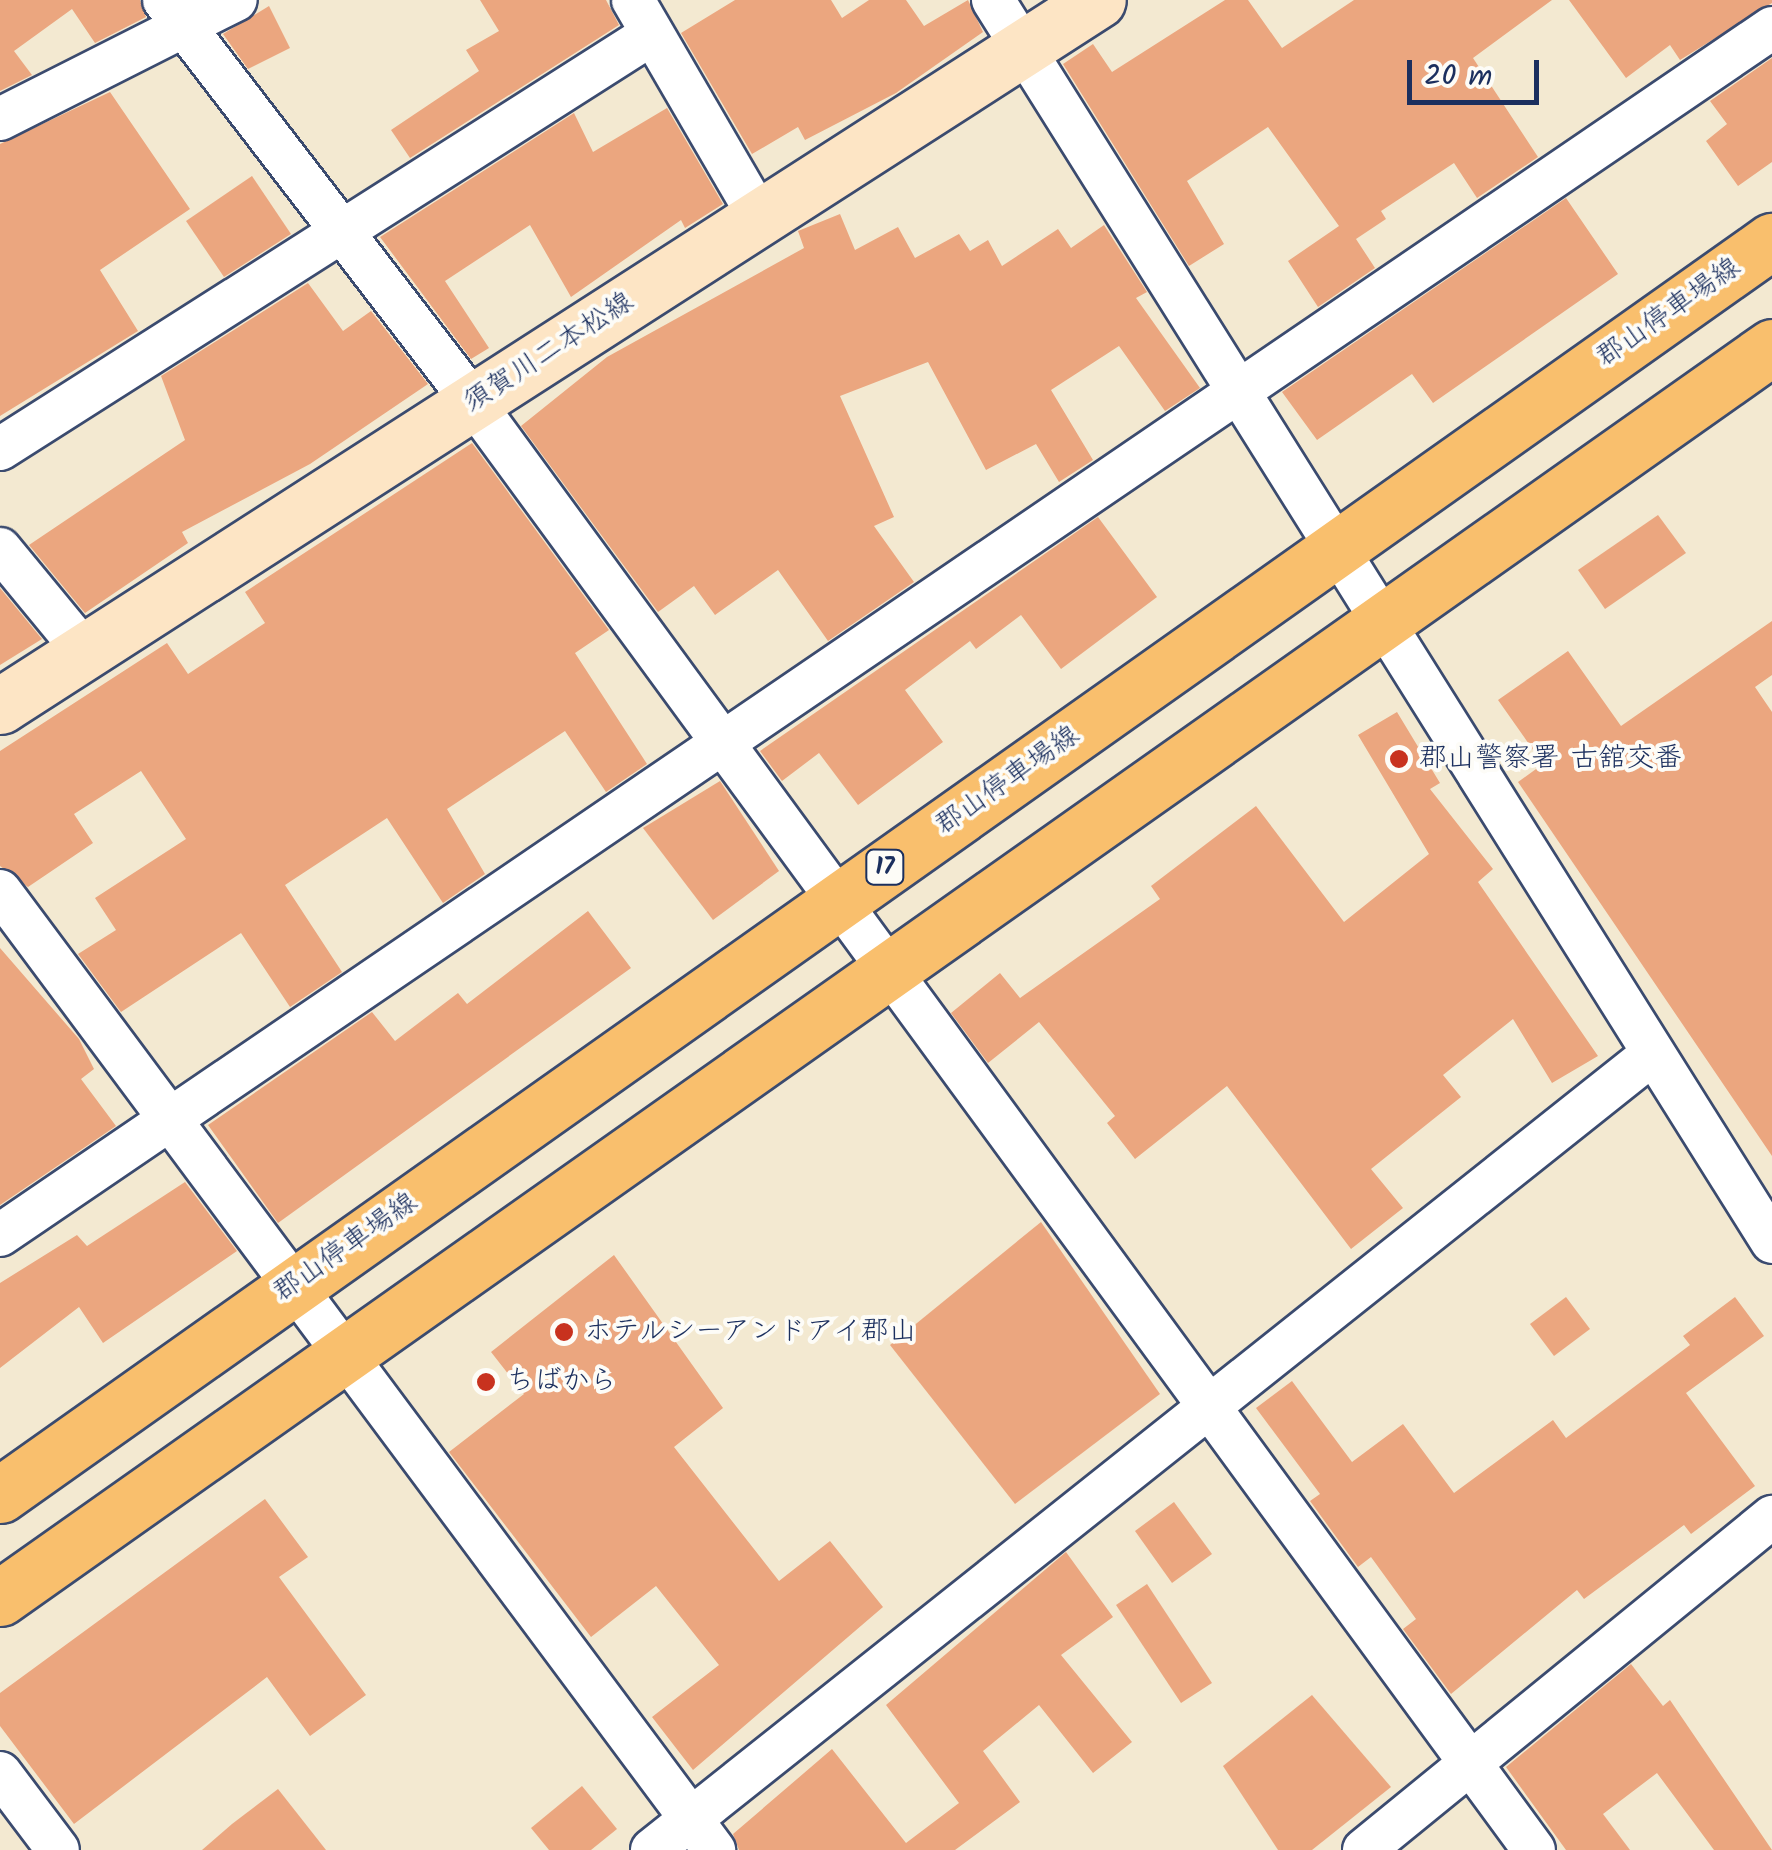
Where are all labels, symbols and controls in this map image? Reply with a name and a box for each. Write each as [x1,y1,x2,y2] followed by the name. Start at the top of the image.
[1412,40,1544,102] scale bar
[1424,53,1492,101] text: 20 m
[1591,251,1747,375] street label: 郡山停車場線
[458,286,640,420] street label: 須賀川二本松線
[930,719,1086,843] street label: 郡山停車場線
[1419,742,1682,776] place label: 郡山警察署 古舘交番
[1388,748,1410,770] marker: 郡山警察署 古舘交番
[865,847,905,887] road number: 17
[268,1186,424,1310] street label: 郡山停車場線
[584,1315,920,1349] place label: ホテルシーアンドアイ郡山
[553,1321,575,1343] marker: ホテルシーアンドアイ郡山
[506,1365,618,1399] place label: ちばから
[475,1371,497,1393] marker: ちばから

